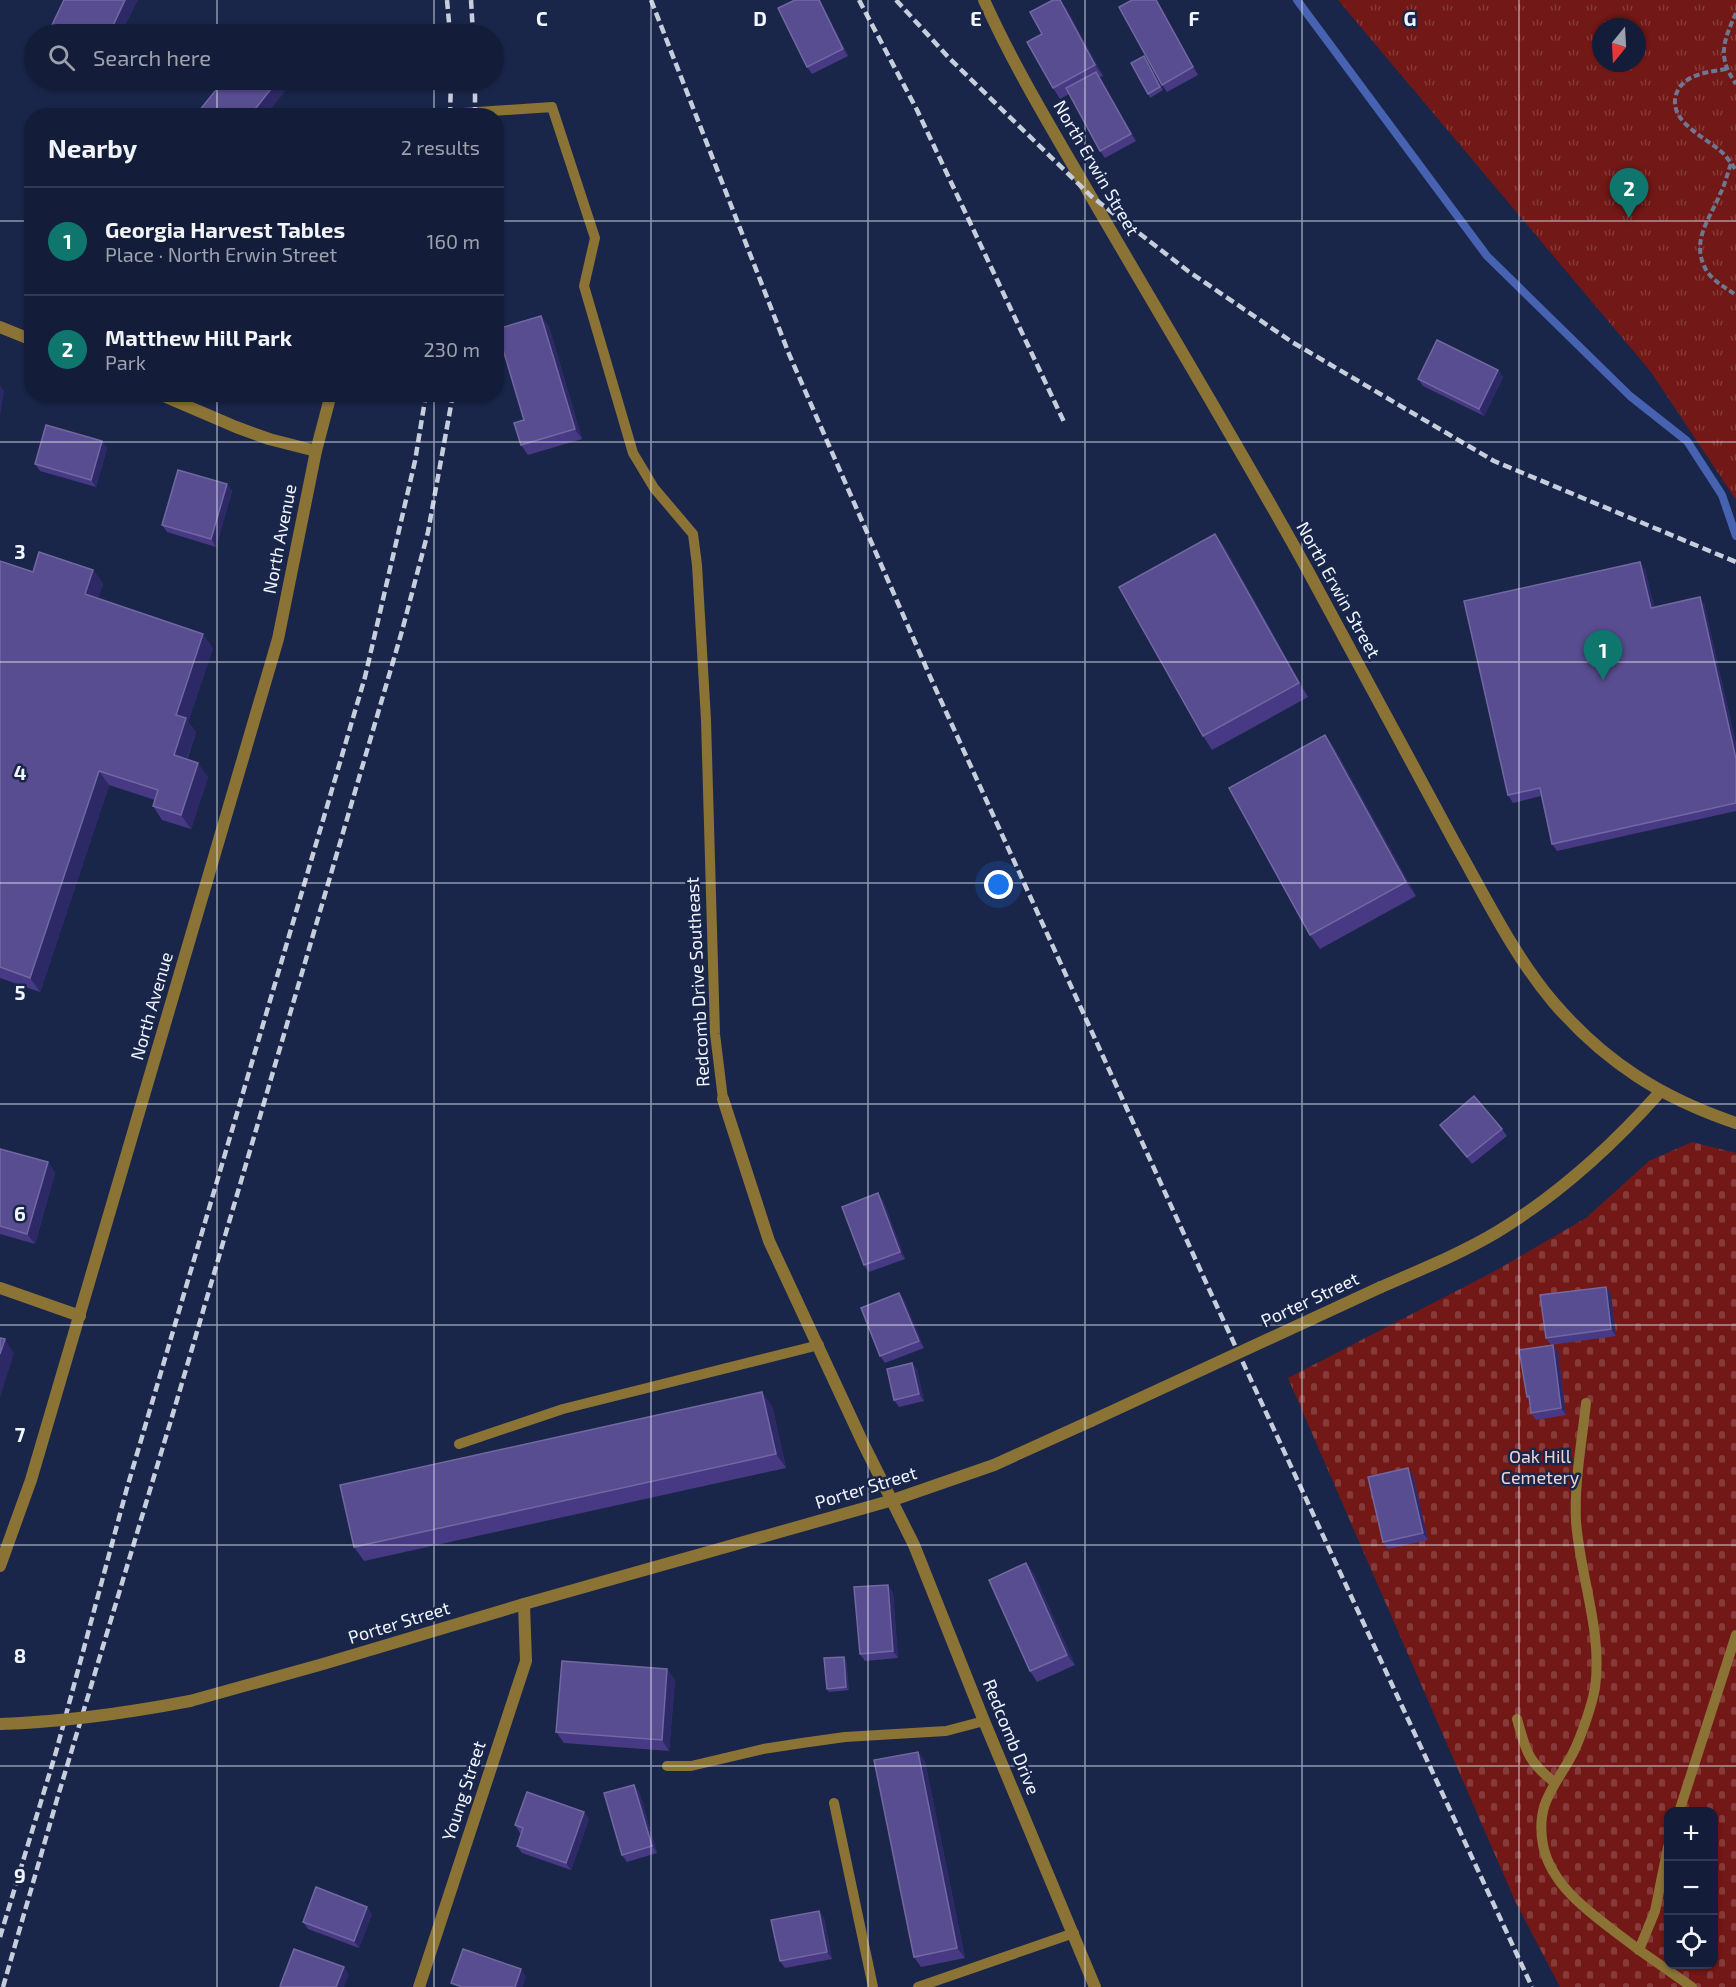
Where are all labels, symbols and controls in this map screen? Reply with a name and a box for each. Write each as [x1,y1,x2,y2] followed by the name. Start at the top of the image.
[536,6,548,30] text: C
[753,6,767,30] text: D
[970,6,982,30] text: E
[1188,6,1200,30] text: F
[1404,6,1416,30] text: G
[1592,18,1646,72] north arrow
[24,24,504,90] search box
[45,41,78,74] icon: search
[93,44,211,70] text: Search here
[1049,96,1145,239] street label: North Erwin Street
[48,132,137,163] text: Nearby
[401,135,480,159] text: 2 results
[1610,168,1648,218] pin: 2
[105,216,345,242] text: Georgia Harvest Tables
[63,229,72,253] text: 1
[427,229,480,253] text: 160 m
[105,242,337,266] text: Place · North Erwin Street
[105,324,292,350] text: Matthew Hill Park
[62,337,73,361] text: 2
[424,337,480,361] text: 230 m
[105,350,146,374] text: Park
[258,482,300,596] street label: North Avenue
[1292,517,1386,662] street label: North Erwin Street
[14,539,26,563] text: 3
[1584,630,1622,680] pin: 1
[14,760,27,784] text: 4
[984,870,1013,899] your location
[681,876,713,1088] street label: Redcomb Drive Southeast
[125,949,177,1062] street label: North Avenue
[14,980,26,1004] text: 5
[14,1201,26,1225] text: 6
[1257,1267,1362,1331] street label: Porter Street
[15,1422,26,1446] text: 7
[1501,1445,1580,1488] park label: Oak Hill Cemetery
[812,1461,919,1513] street label: Porter Street
[345,1596,452,1648] street label: Porter Street
[14,1643,26,1667] text: 8
[979,1676,1045,1798] street label: Redcomb Drive
[437,1738,490,1844] street label: Young Street
[1664,1807,1718,1969] map controls
[1664,1807,1718,1861] button: +
[1664,1861,1718,1915] button: −
[14,1863,26,1887] text: 9
[1664,1915,1718,1969] button: locate

